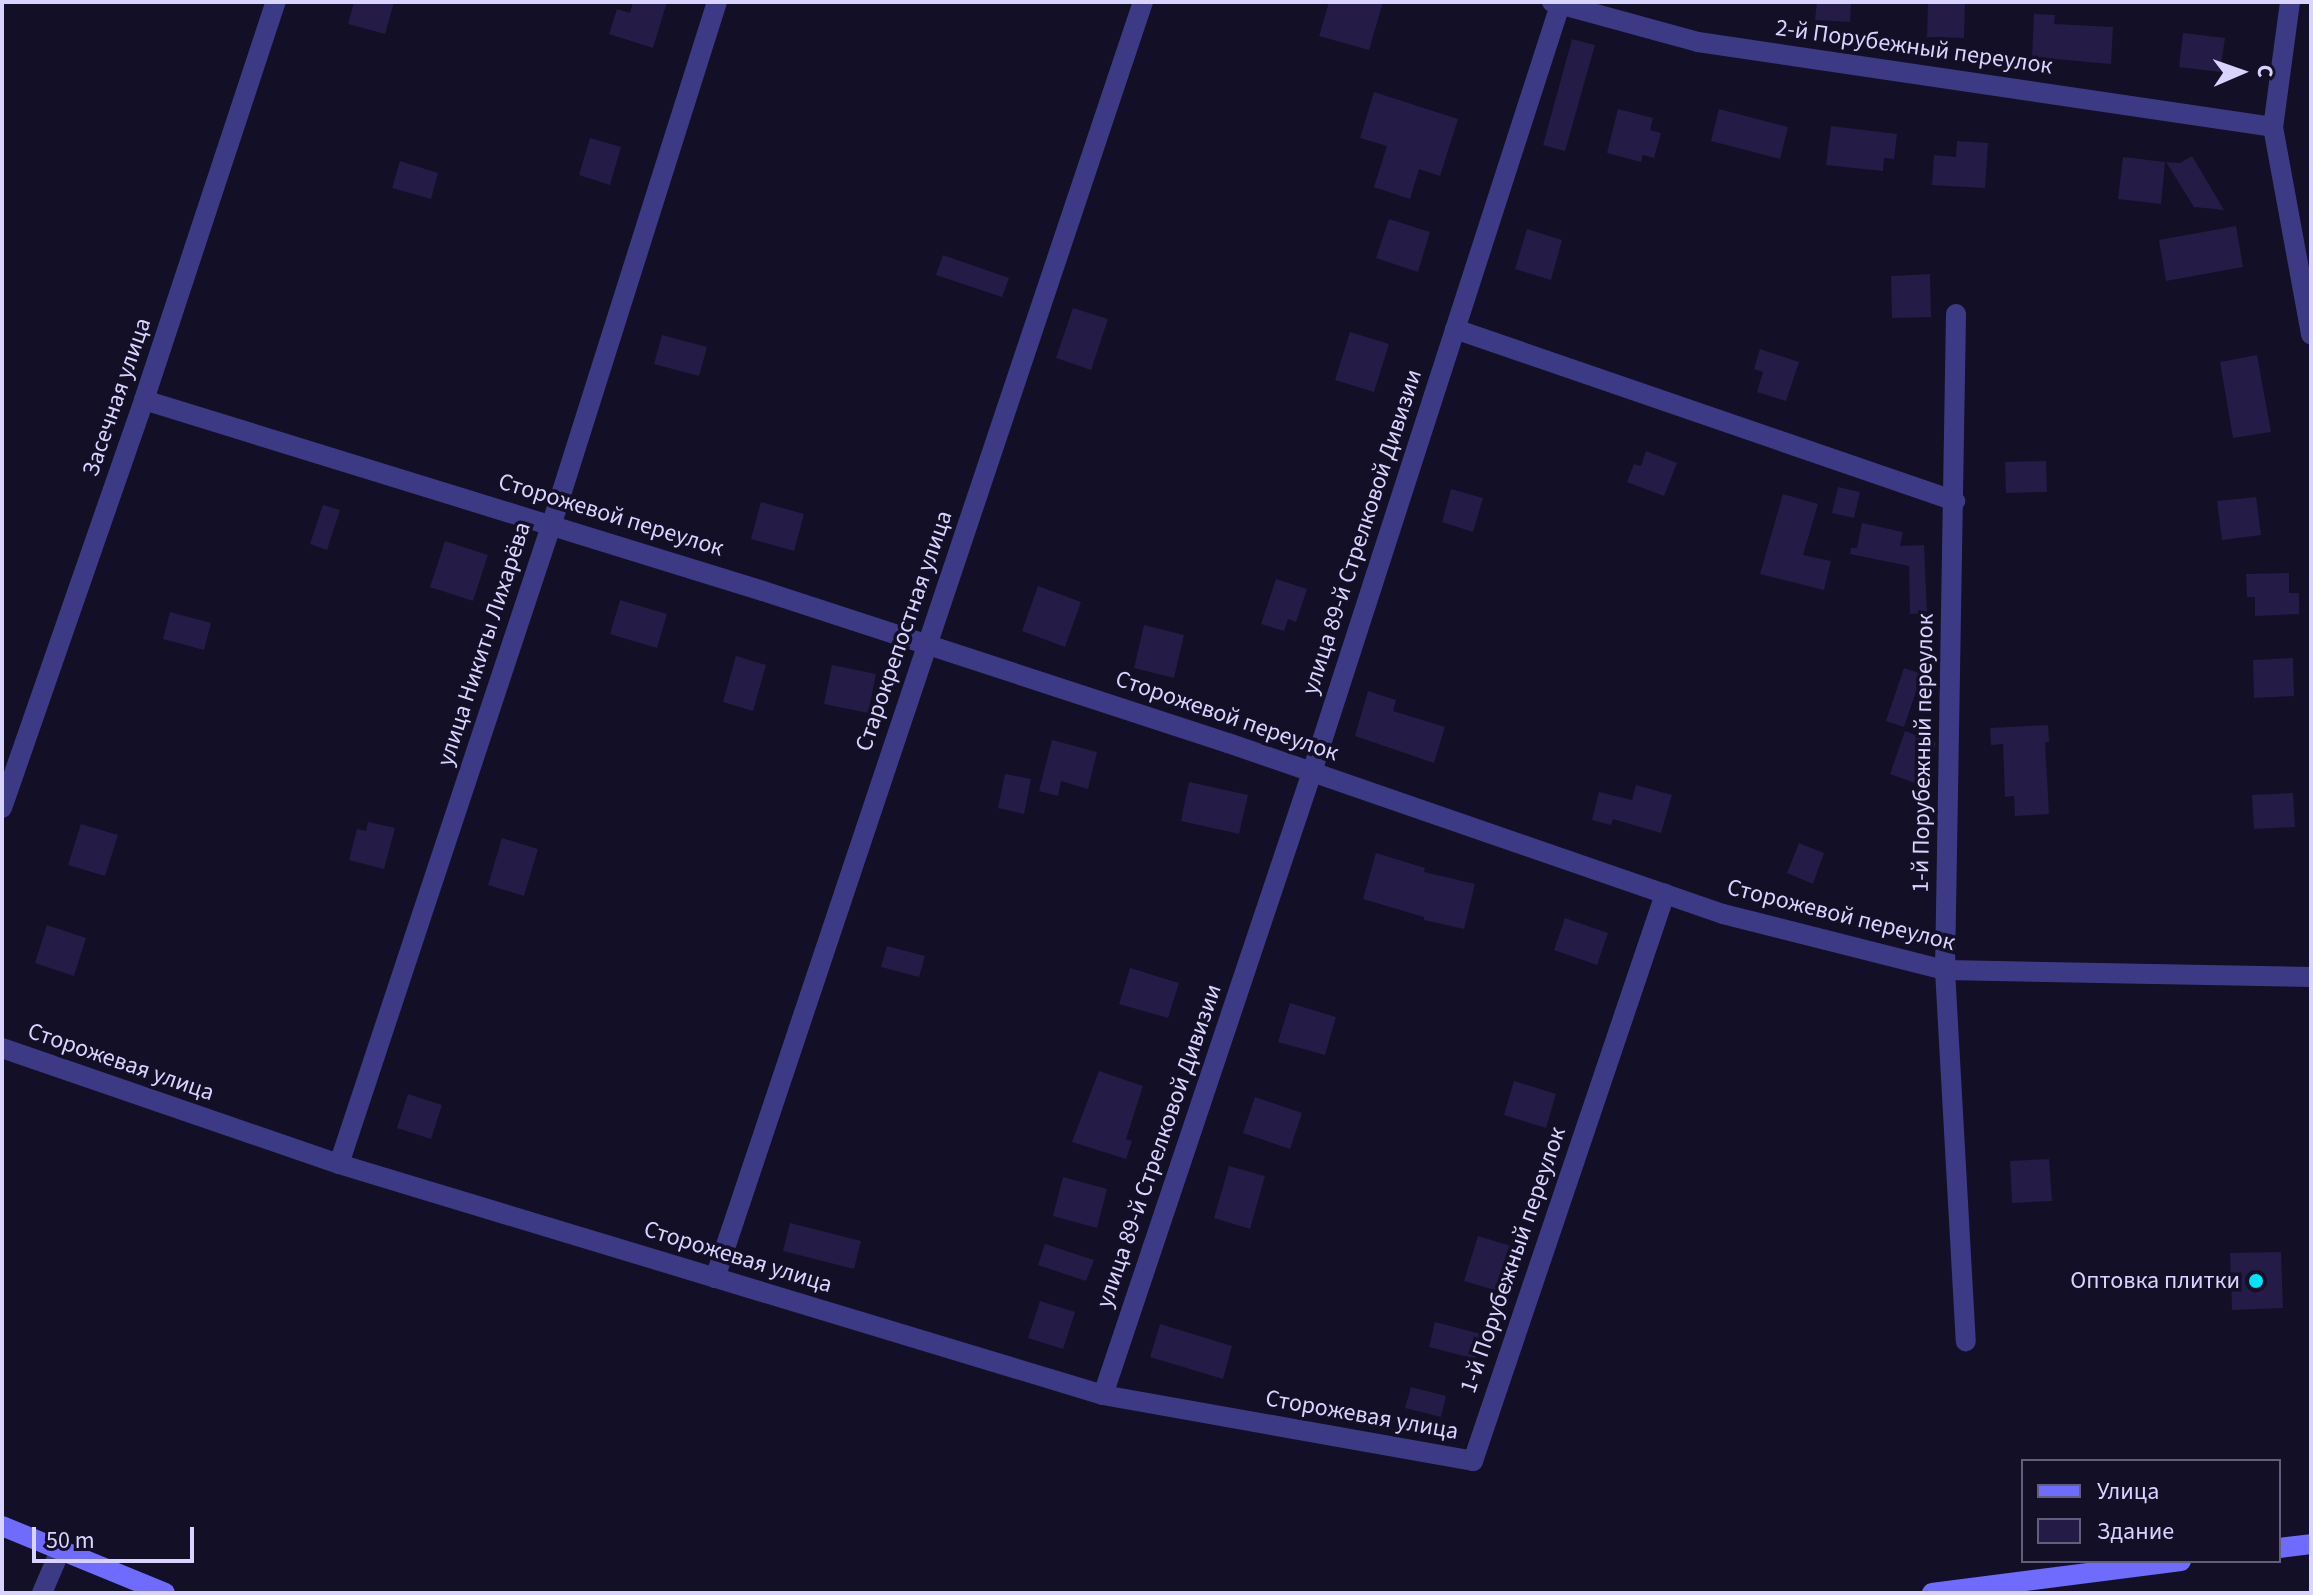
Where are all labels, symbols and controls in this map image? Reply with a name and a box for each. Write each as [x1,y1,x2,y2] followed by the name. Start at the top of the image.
[1774,13,2054,81] street label: 2-й Порубежный переулок
[2201,32,2281,112] north arrow
[2249,64,2281,78] text: С
[76,314,158,480] street label: Засечная улица
[1296,366,1428,698] street label: улица 89-й Стрелковой Дивизии
[495,467,727,563] street label: Сторожевой переулок
[849,507,959,755] street label: Старокрепостная улица
[431,518,537,770] street label: улица Никиты Лихарёва
[1906,613,1940,893] street label: 1-й Порубежный переулок
[1112,664,1342,768] street label: Сторожевой переулок
[1724,873,1958,957] street label: Сторожевой переулок
[1090,980,1228,1312] street label: улица 89-й Стрелковой Дивизии
[24,1017,218,1107] street label: Сторожевая улица
[1454,1123,1572,1397] street label: 1-й Порубежный переулок
[640,1215,836,1299] street label: Сторожевая улица
[2070,1267,2240,1295] place label: Оптовка плитки
[2247,1272,2265,1290] marker: Оптовка плитки
[1263,1384,1461,1446] street label: Сторожевая улица
[2021,1459,2281,1563] legend
[2097,1474,2159,1509] text: Улица
[36,1511,198,1561] scale bar
[2097,1514,2174,1549] text: Здание
[46,1523,95,1558] text: 50 m

